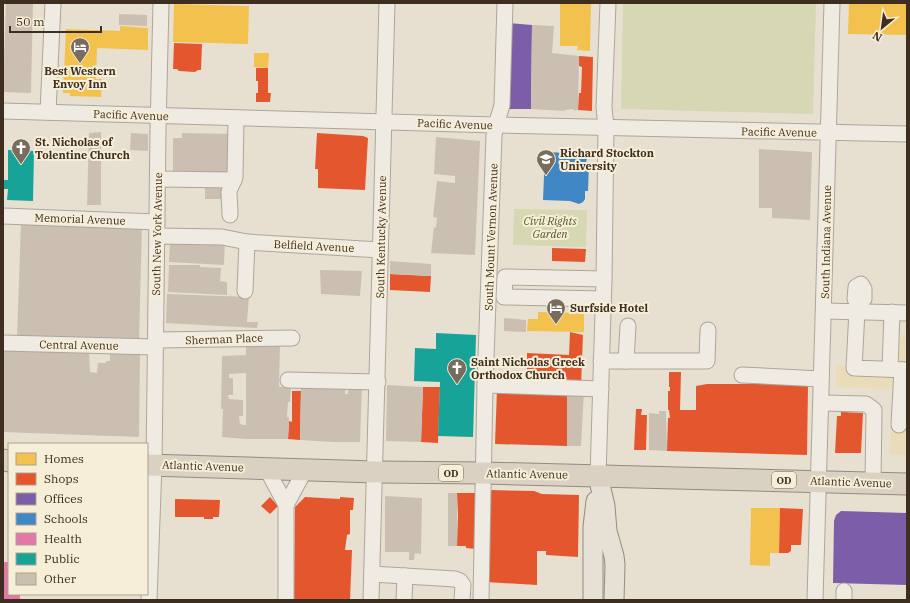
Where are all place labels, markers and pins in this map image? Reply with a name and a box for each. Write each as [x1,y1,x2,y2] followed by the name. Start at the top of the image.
[69,36,91,64] hotel icon: Best Western Envoy Inn
[44,64,116,91] place label: Best Western Envoy Inn
[35,135,130,162] place label: St. Nicholas of Tolentine Church
[10,137,32,165] church icon: St. Nicholas of Tolentine Church
[560,146,654,173] place label: Richard Stockton University
[535,148,557,176] school or university icon: Richard Stockton University
[545,297,567,325] hotel icon: Surfside Hotel
[570,301,648,315] place label: Surfside Hotel
[471,355,585,382] place label: Saint Nicholas Greek Orthodox Church
[446,357,468,385] church icon: Saint Nicholas Greek Orthodox Church

